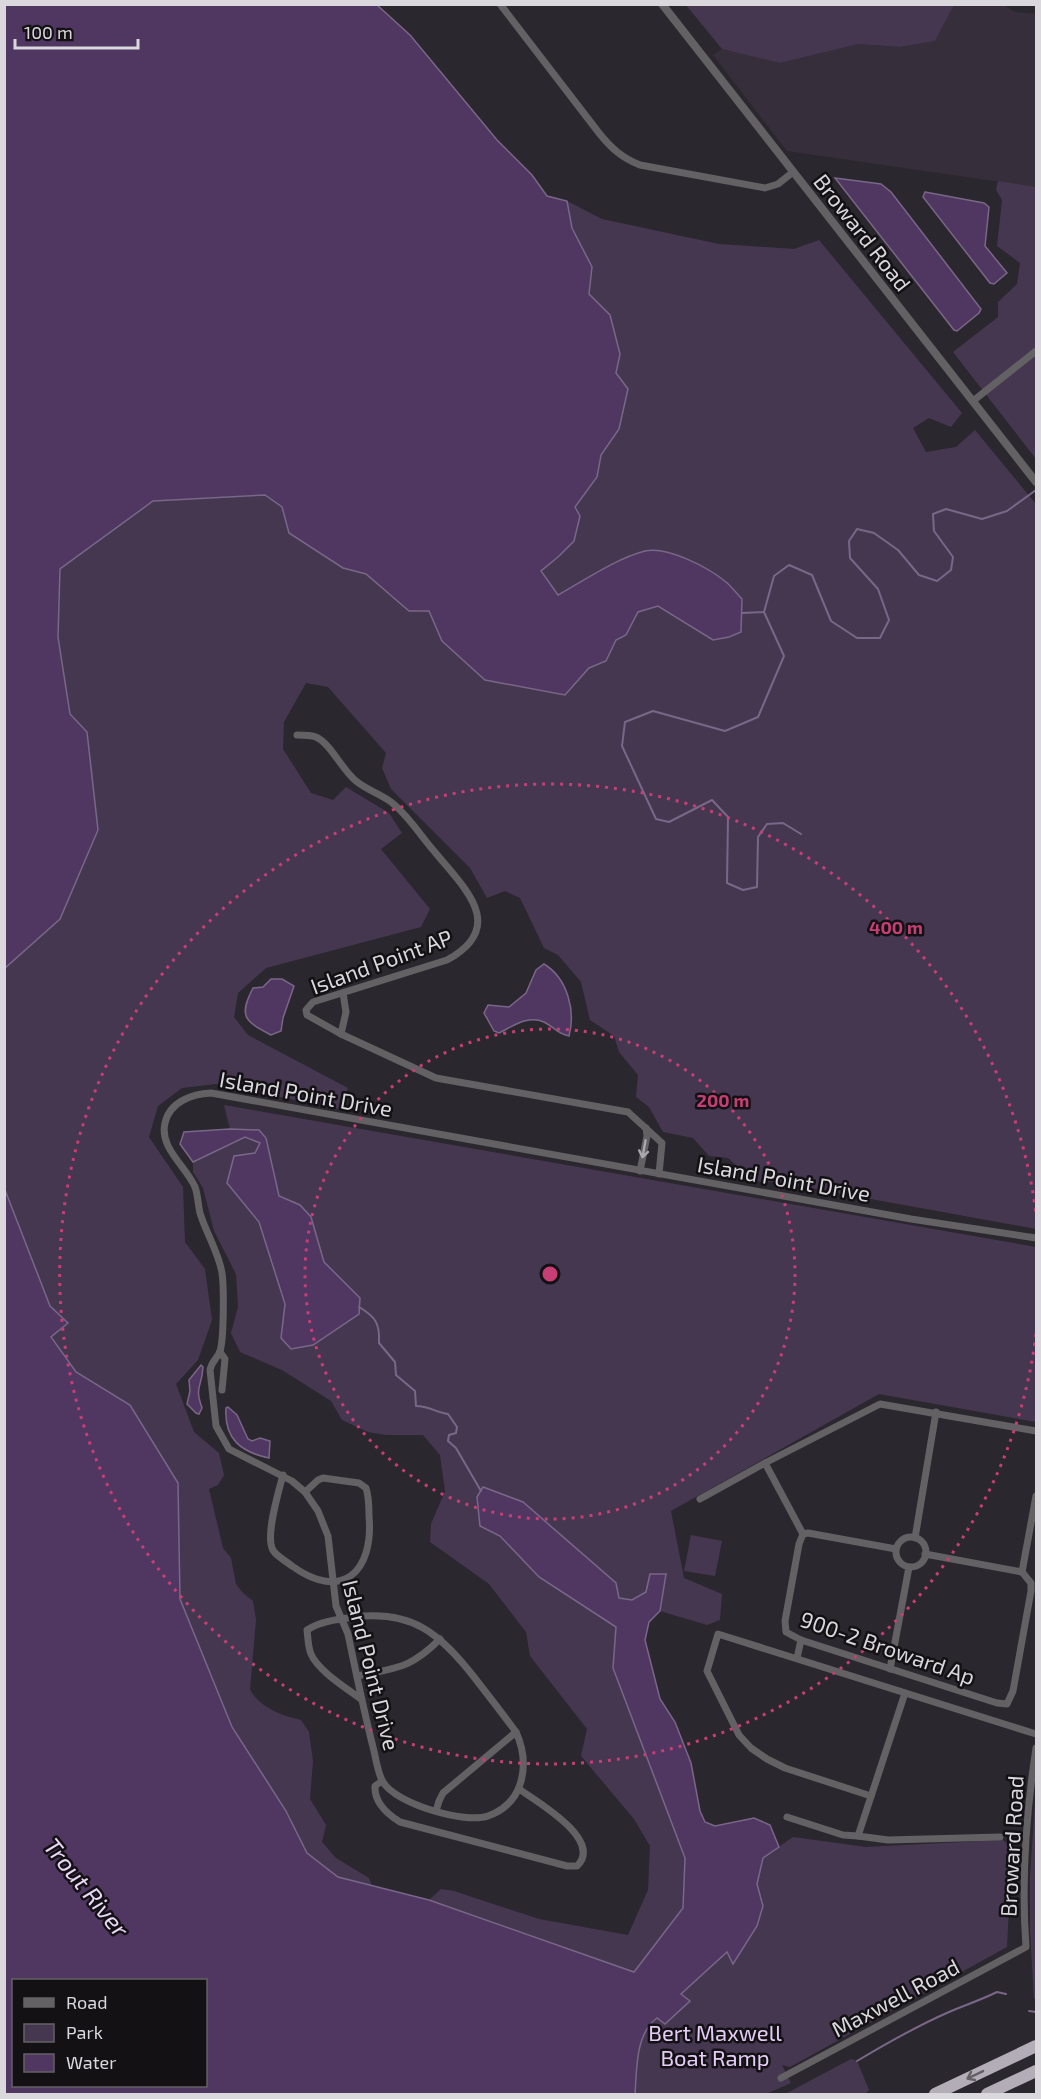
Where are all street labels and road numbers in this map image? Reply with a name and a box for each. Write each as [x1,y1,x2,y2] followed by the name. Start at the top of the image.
[809,168,917,296] street label: Broward Road
[307,923,455,999] street label: Island Point AP
[218,1065,394,1121] street label: Island Point Drive
[696,1150,872,1206] street label: Island Point Drive
[338,1577,406,1753] street label: Island Point Drive
[797,1605,979,1689] street label: 900-2 Broward Ap
[994,1775,1028,1917] street label: Broward Road
[827,1952,963,2042] street label: Maxwell Road

